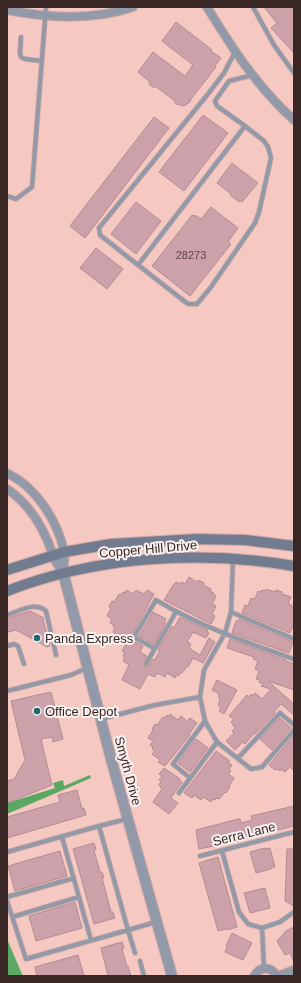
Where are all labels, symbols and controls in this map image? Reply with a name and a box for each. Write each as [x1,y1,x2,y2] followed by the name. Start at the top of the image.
[176,249,206,261] house number: 28273
[98,537,198,561] street label: Copper Hill Drive
[45,631,134,646] place label: Panda Express
[32,633,42,643] marker: Panda Express
[45,704,117,719] place label: Office Depot
[32,706,42,716] marker: Office Depot
[112,735,144,807] street label: Smyth Drive
[211,819,277,849] street label: Serra Lane

